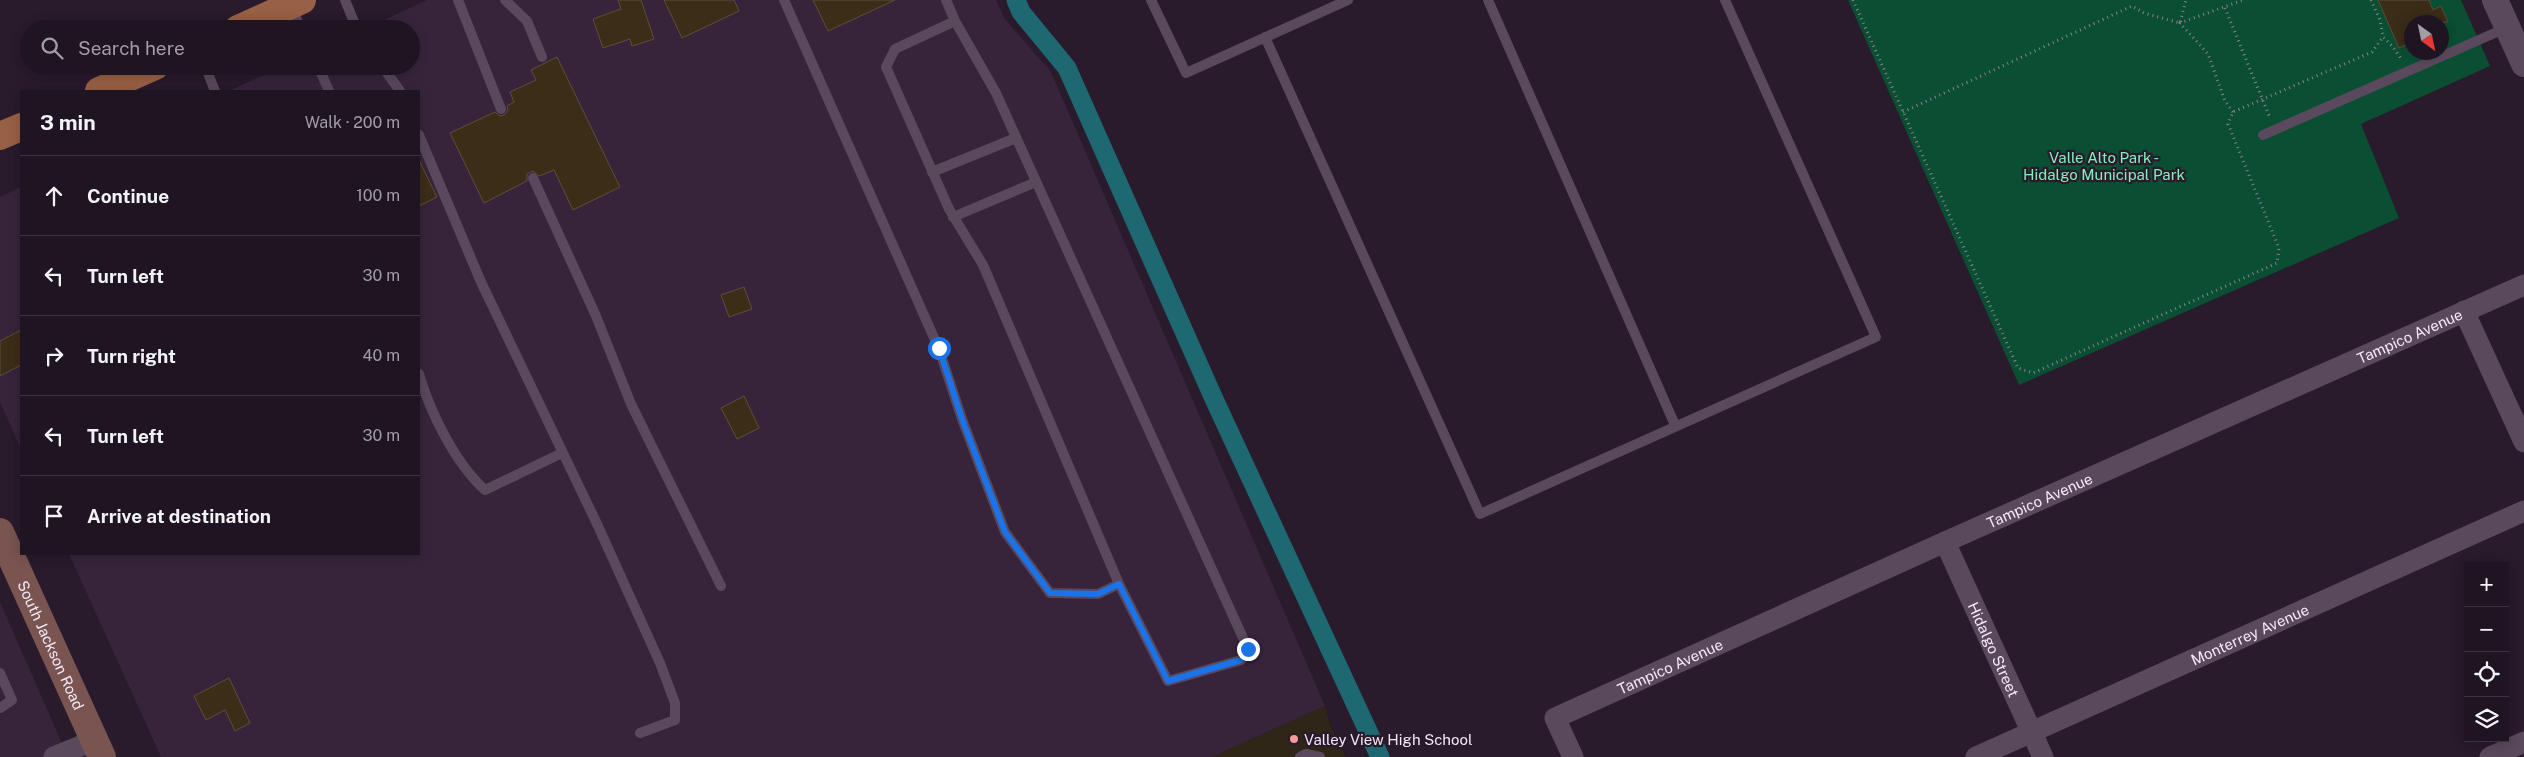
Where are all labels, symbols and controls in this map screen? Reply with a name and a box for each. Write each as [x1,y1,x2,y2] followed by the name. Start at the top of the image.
[2404,15,2449,60] north arrow
[20,20,420,75] search box
[38,34,66,62] icon: search
[78,37,185,59] text: Search here
[40,110,96,135] text: 3 min
[305,113,400,132] text: Walk · 200 m
[2023,149,2185,183] park label: Valle Alto Park - Hidalgo Municipal Park
[40,182,68,210] icon: ahead
[87,185,169,207] text: Continue
[356,186,400,205] text: 100 m
[40,262,68,290] icon: left
[87,265,164,287] text: Turn left
[363,266,400,285] text: 30 m
[2354,305,2465,367] street label: Tampico Avenue
[928,337,951,360] route start
[40,342,68,370] icon: right
[87,345,176,367] text: Turn right
[362,346,400,365] text: 40 m
[40,422,68,450] icon: left
[87,425,164,447] text: Turn left
[363,426,400,445] text: 30 m
[1984,469,2095,531] street label: Tampico Avenue
[40,502,68,530] icon: arrive
[87,505,271,527] text: Arrive at destination
[2464,562,2509,742] map controls
[2464,562,2509,607] button: +
[15,578,88,712] street label: South Jackson Road
[1965,599,2023,700] street label: Hidalgo Street
[2188,600,2311,668] street label: Monterrey Avenue
[2464,607,2509,652] button: −
[1615,635,1725,697] street label: Tampico Avenue
[1237,638,1260,661] route end
[2464,652,2509,697] button: locate
[2464,697,2509,742] button: layers
[1304,731,1472,748] place label: Valley View High School
[1288,733,1300,745] marker: Valley View High School

